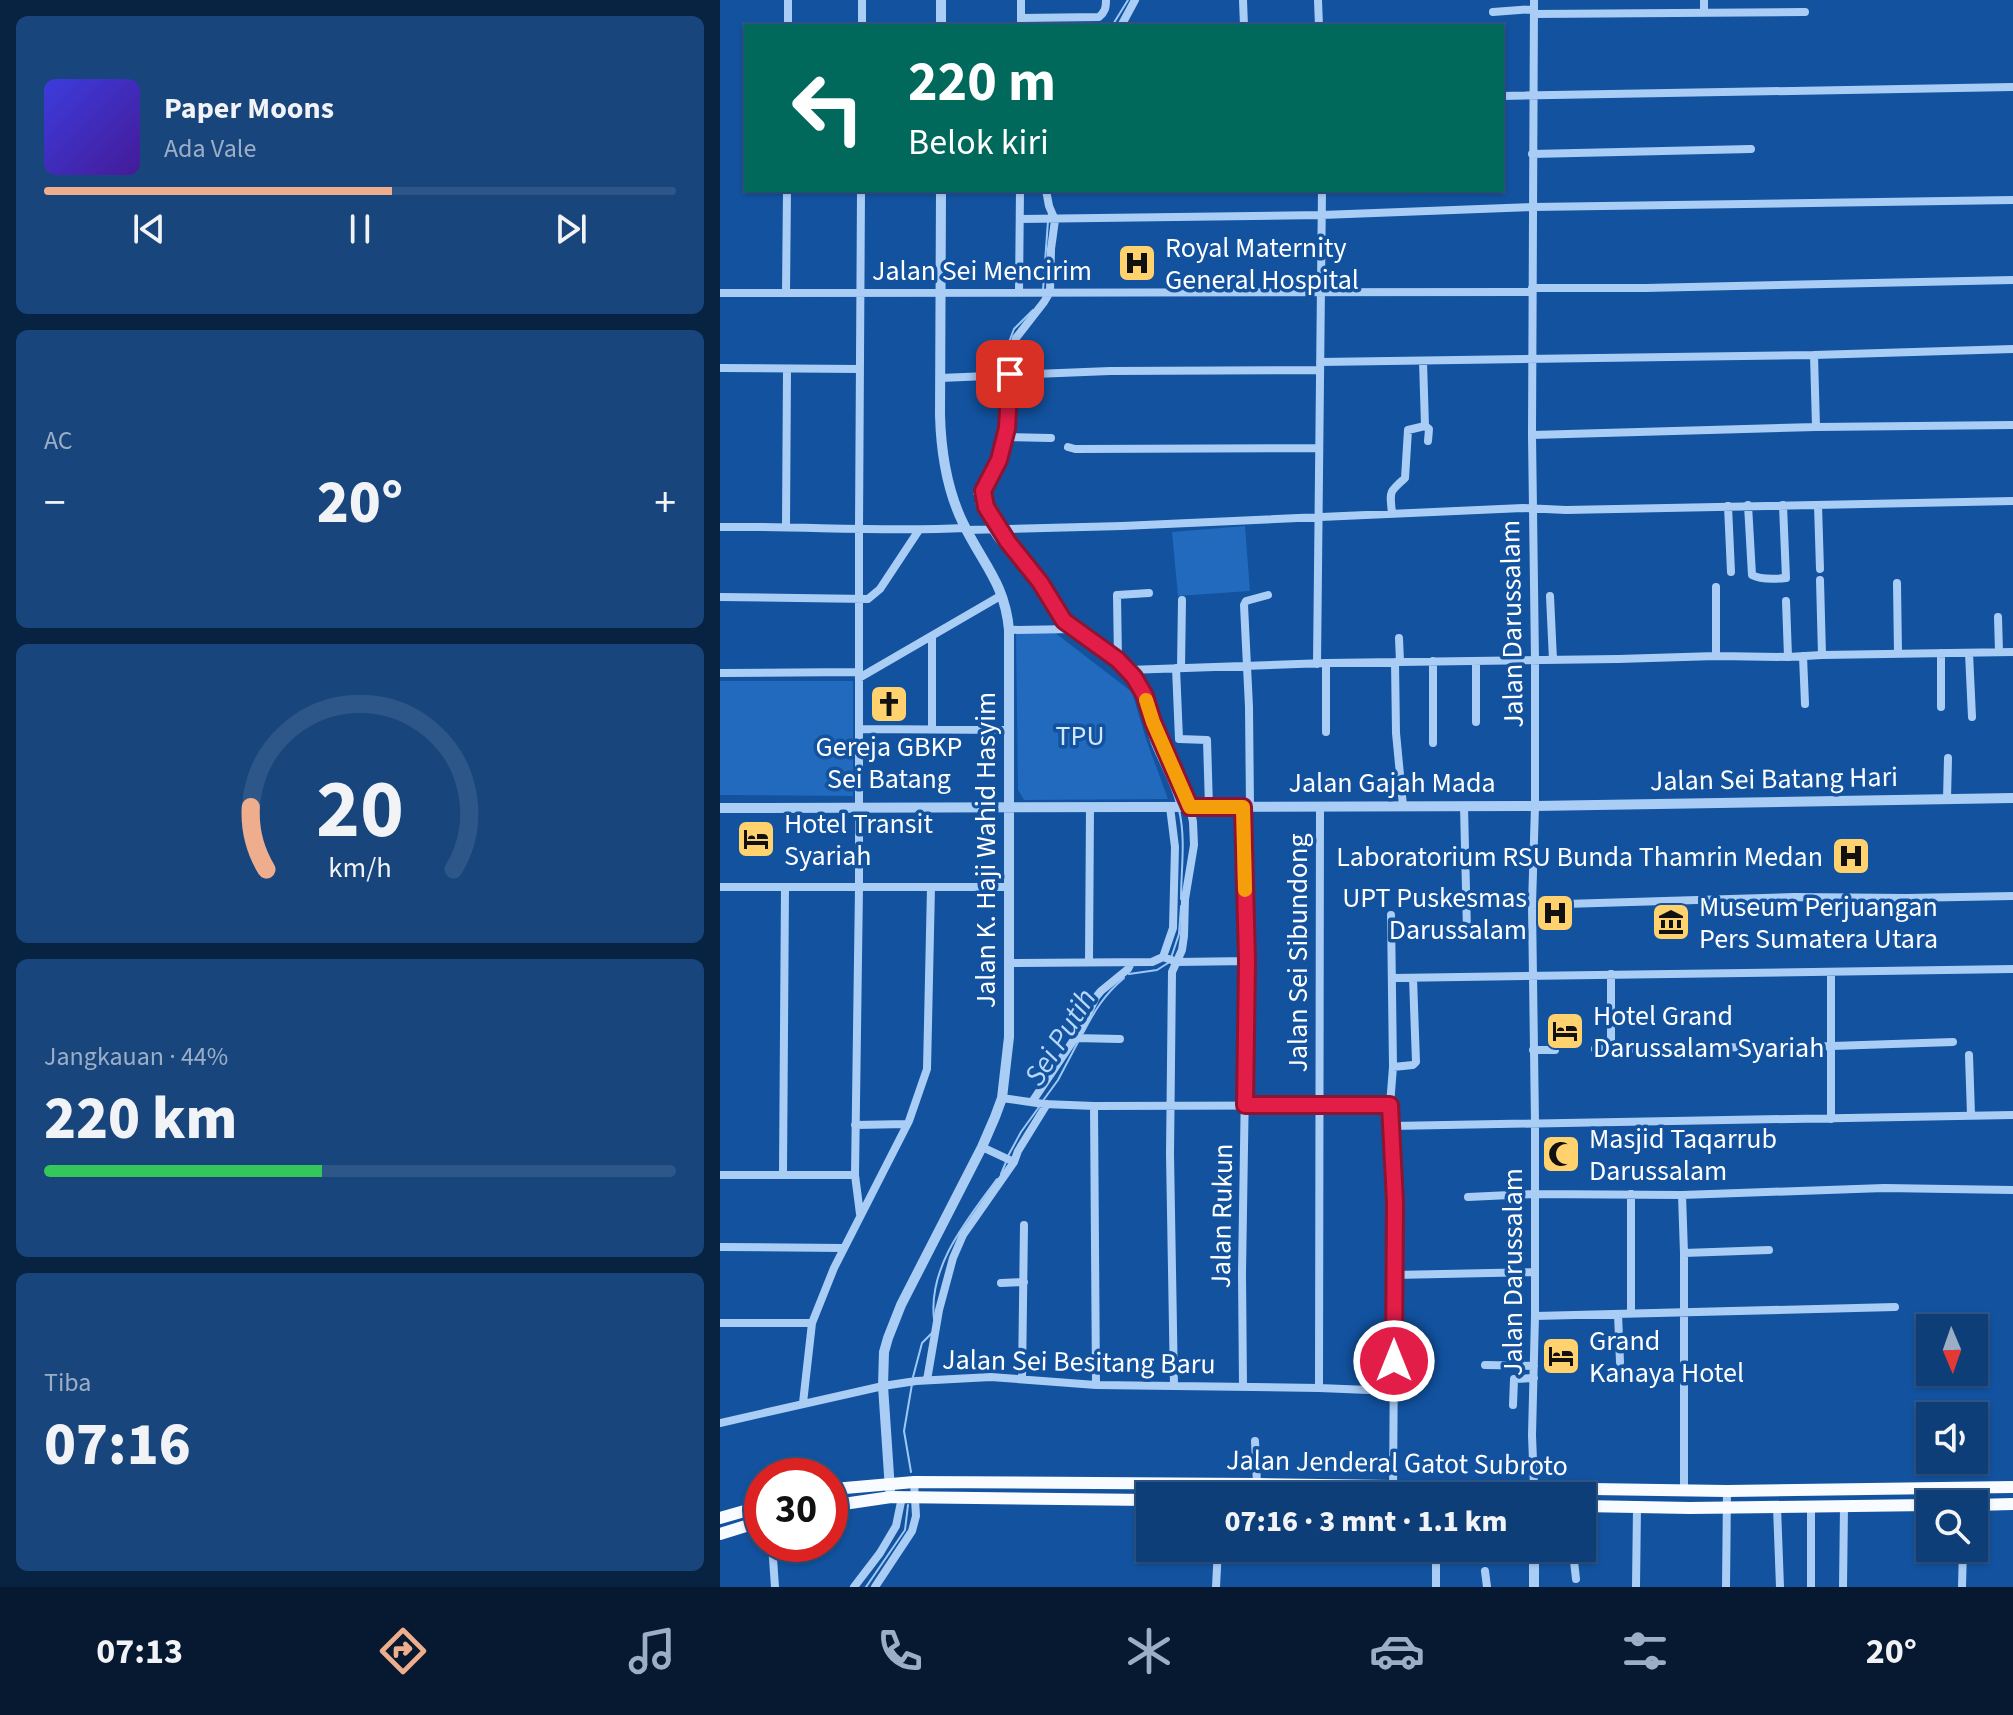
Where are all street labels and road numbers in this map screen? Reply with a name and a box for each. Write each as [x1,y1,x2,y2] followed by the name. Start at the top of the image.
[872,251,1092,291] street label: Jalan Sei Mencirim
[1490,520,1534,728] street label: Jalan Darussalam
[966,692,1006,1008] street label: Jalan K. Haji Wahid Hasyim
[1650,757,1898,801] street label: Jalan Sei Batang Hari
[1288,763,1496,803] street label: Jalan Gajah Mada
[1278,833,1318,1073] street label: Jalan Sei Sibundong
[1201,1143,1243,1289] street label: Jalan Rukun
[1493,1168,1533,1376] street label: Jalan Darussalam
[942,1340,1216,1384] street label: Jalan Sei Besitang Baru
[1226,1440,1568,1486] street label: Jalan Jenderal Gatot Subroto

